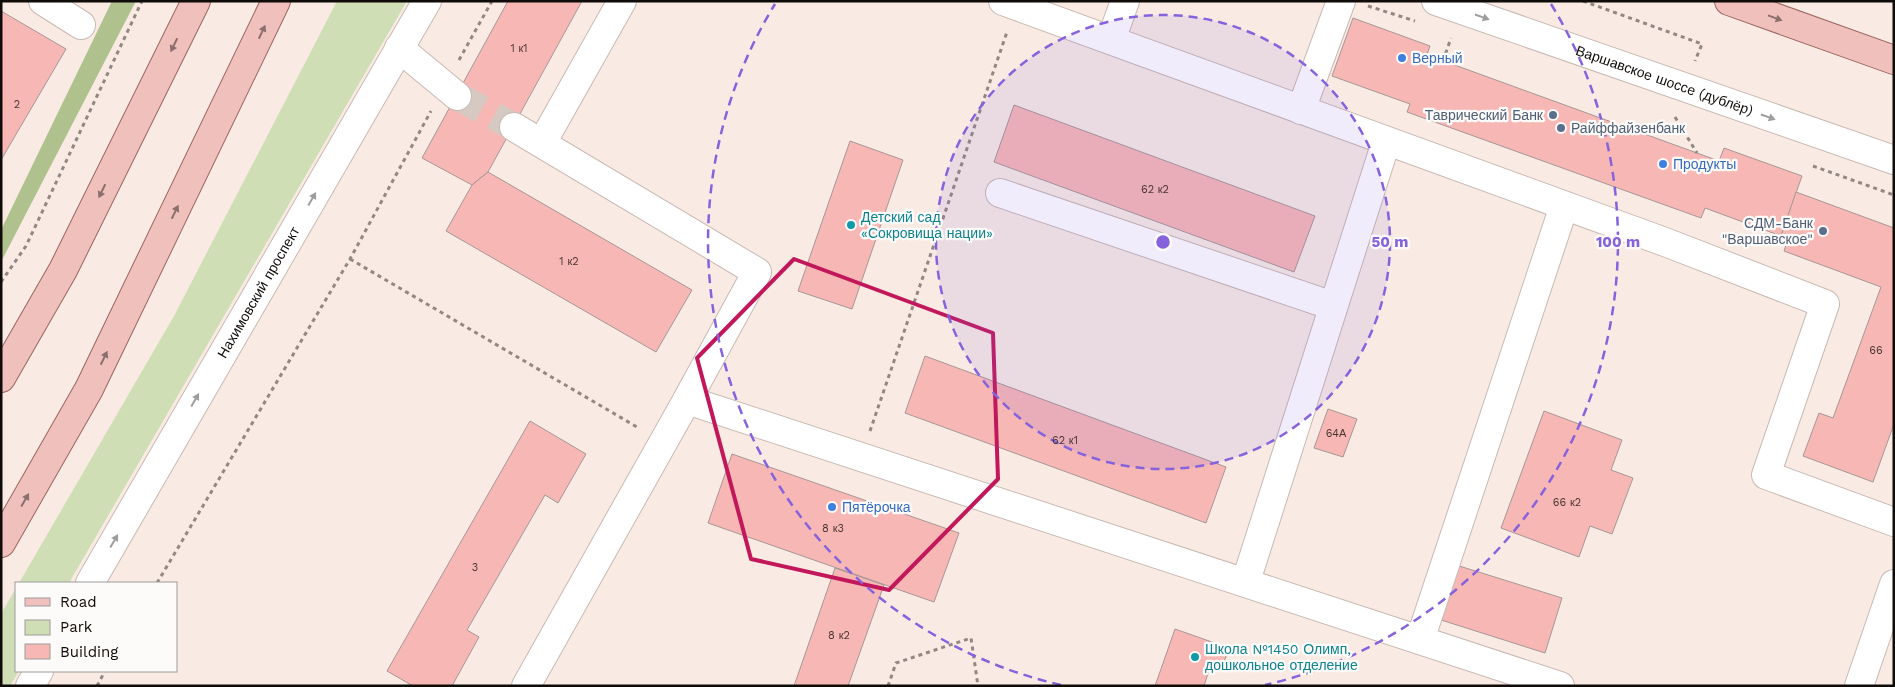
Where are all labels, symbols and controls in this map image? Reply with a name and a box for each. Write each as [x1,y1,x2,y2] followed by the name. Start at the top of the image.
[1475,14,1490,21] one-way arrow
[1767,15,1782,22] one-way arrow
[259,25,267,39] one-way arrow
[170,38,178,52] one-way arrow
[510,42,528,55] house number: 1 к1
[1574,42,1756,119] street label: Варшавское шоссе (дублёр)
[1412,50,1463,66] place label: Верный
[1396,52,1408,64] marker: Верный
[14,98,20,111] house number: 2
[1425,107,1544,123] place label: Таврический Банк
[1547,109,1559,121] marker: Таврический Банк
[1761,113,1776,121] one-way arrow
[1571,120,1686,136] place label: Райффайзенбанк
[1555,122,1567,134] marker: Райффайзенбанк
[1673,156,1736,172] place label: Продукты
[1657,158,1669,170] marker: Продукты
[1141,183,1169,196] house number: 62 к2
[98,184,106,198] one-way arrow
[307,192,316,206] one-way arrow
[171,205,179,219] one-way arrow
[861,209,993,241] place label: Детский сад «Сокровища нации»
[1722,215,1814,247] place label: СДМ-Банк "Варшавское"
[845,219,857,231] marker: Детский сад «Сокровища нации»
[214,223,303,361] street label: Нахимовский проспект
[1817,225,1829,237] marker: СДМ-Банк "Варшавское"
[1154,233,1172,251] centre of rings
[1372,233,1408,251] text: 50 m
[1596,233,1640,251] text: 100 m
[559,255,579,268] house number: 1 к2
[1869,344,1883,357] house number: 66
[100,351,108,365] one-way arrow
[191,394,200,407] one-way arrow
[1326,427,1347,440] house number: 64А
[1052,434,1078,447] house number: 62 к1
[21,494,30,507] one-way arrow
[1553,496,1581,509] house number: 66 к2
[842,499,911,515] place label: Пятёрочка
[826,501,838,513] marker: Пятёрочка
[822,522,844,535] house number: 8 к3
[110,534,118,548] one-way arrow
[472,561,478,574] house number: 3
[15,582,178,672] legend
[60,593,97,611] text: Road
[60,618,93,636] text: Park
[828,629,850,642] house number: 8 к2
[1205,641,1358,673] place label: Школа №1450 Олимп, дошкольное отделение
[60,643,118,661] text: Building
[1189,651,1201,663] marker: Школа №1450 Олимп, дошкольное отделение

